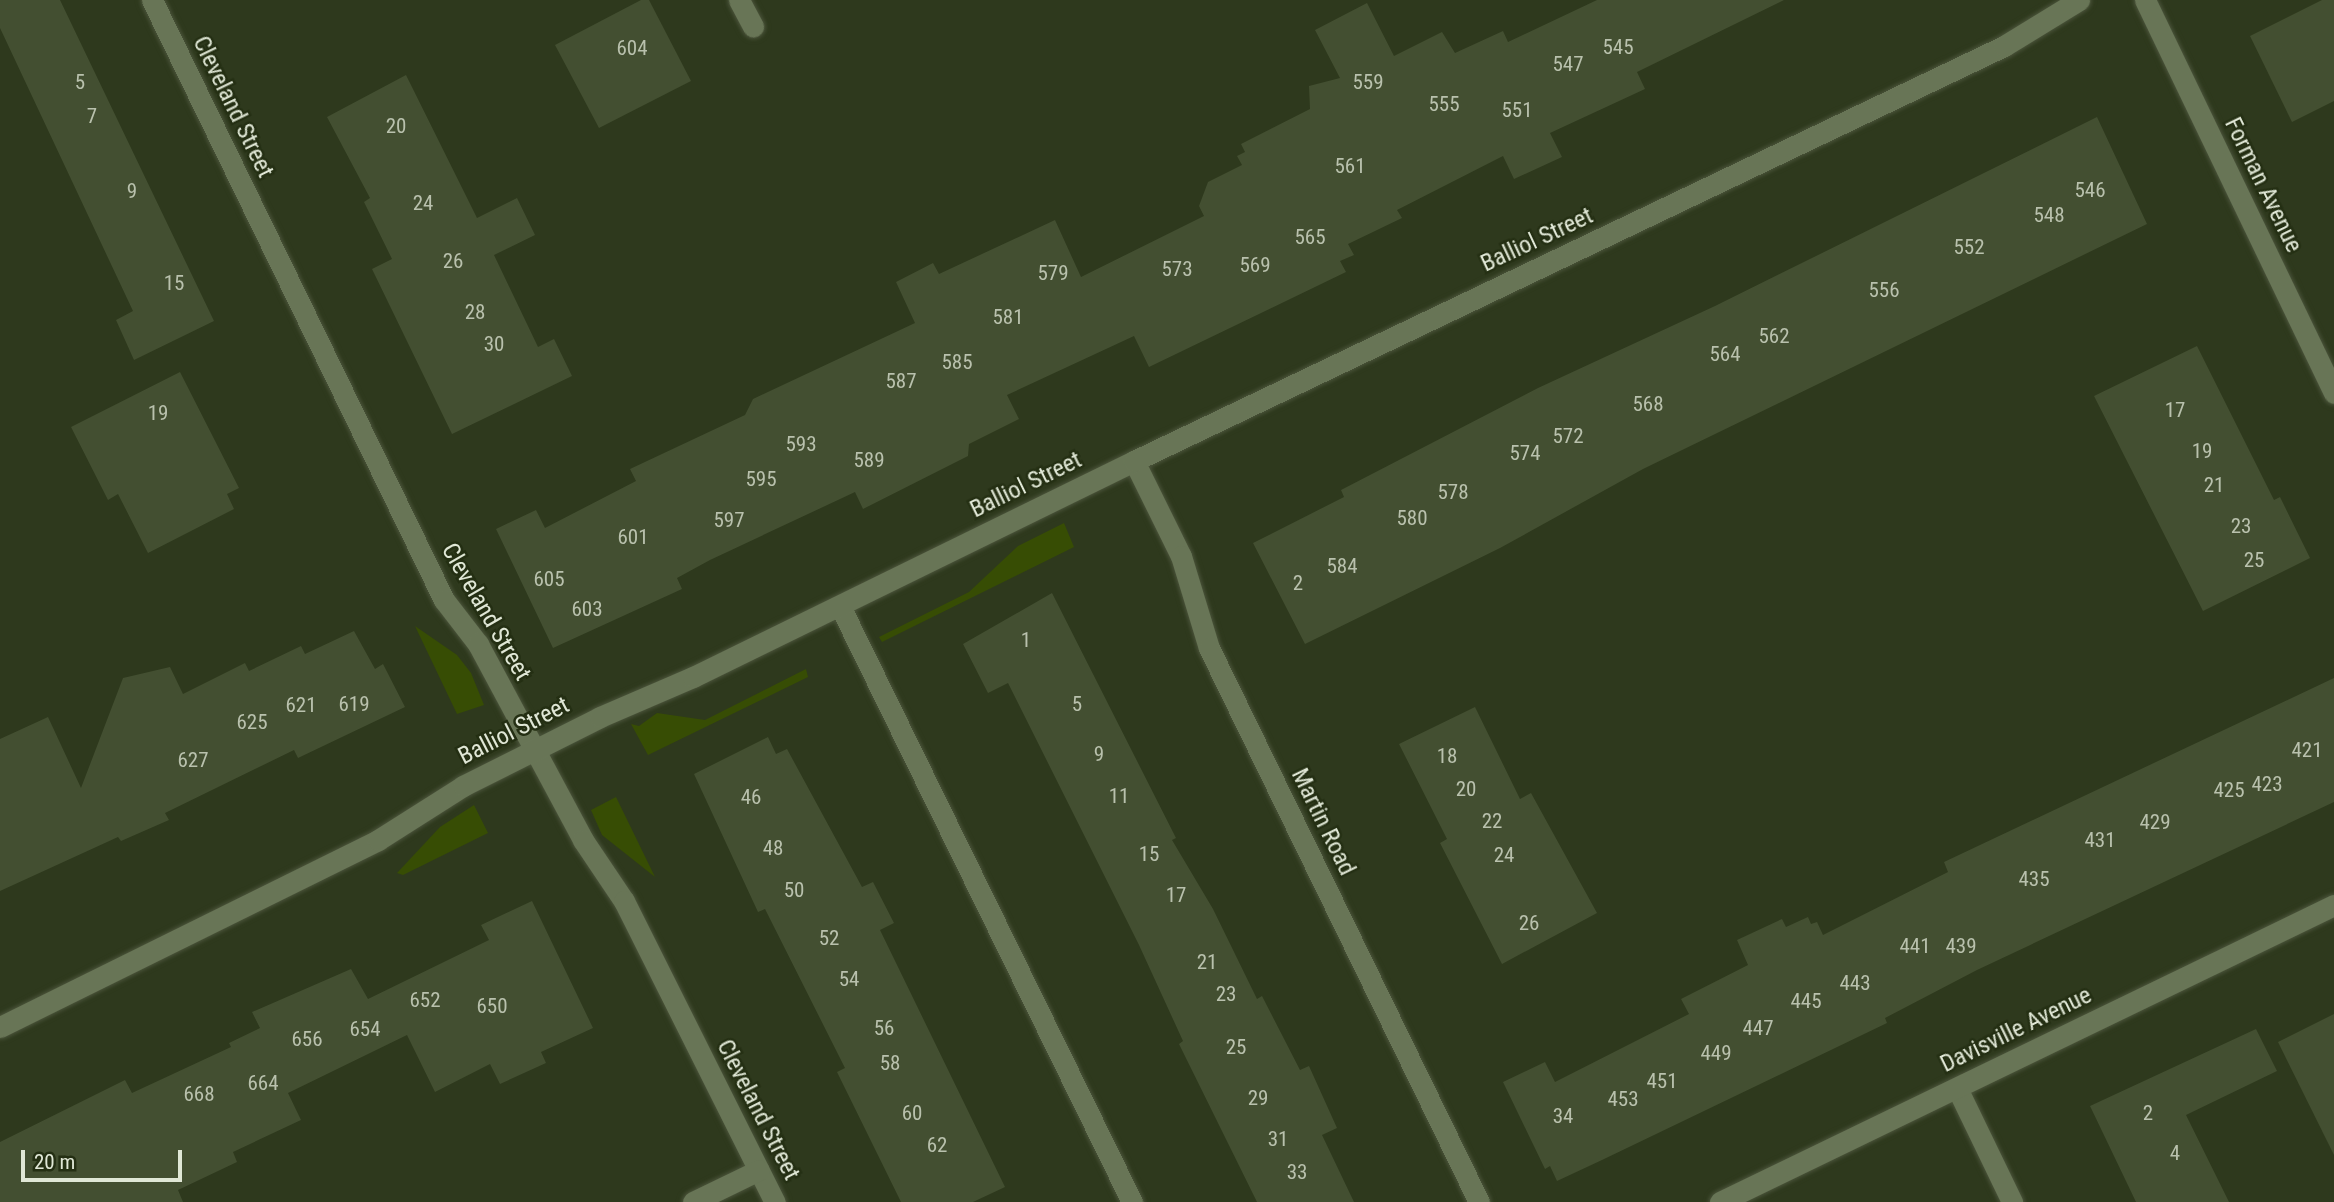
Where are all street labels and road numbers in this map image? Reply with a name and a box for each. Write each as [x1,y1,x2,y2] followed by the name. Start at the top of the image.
[186,32,280,182] street label: Cleveland Street
[2218,113,2308,257] street label: Forman Avenue
[1476,202,1598,278] street label: Balliol Street
[966,446,1086,524] street label: Balliol Street
[435,538,537,686] street label: Cleveland Street
[454,691,574,771] street label: Balliol Street
[1285,764,1361,880] street label: Martin Road
[1936,981,2096,1079] street label: Davisville Avenue
[710,1035,806,1185] street label: Cleveland Street

